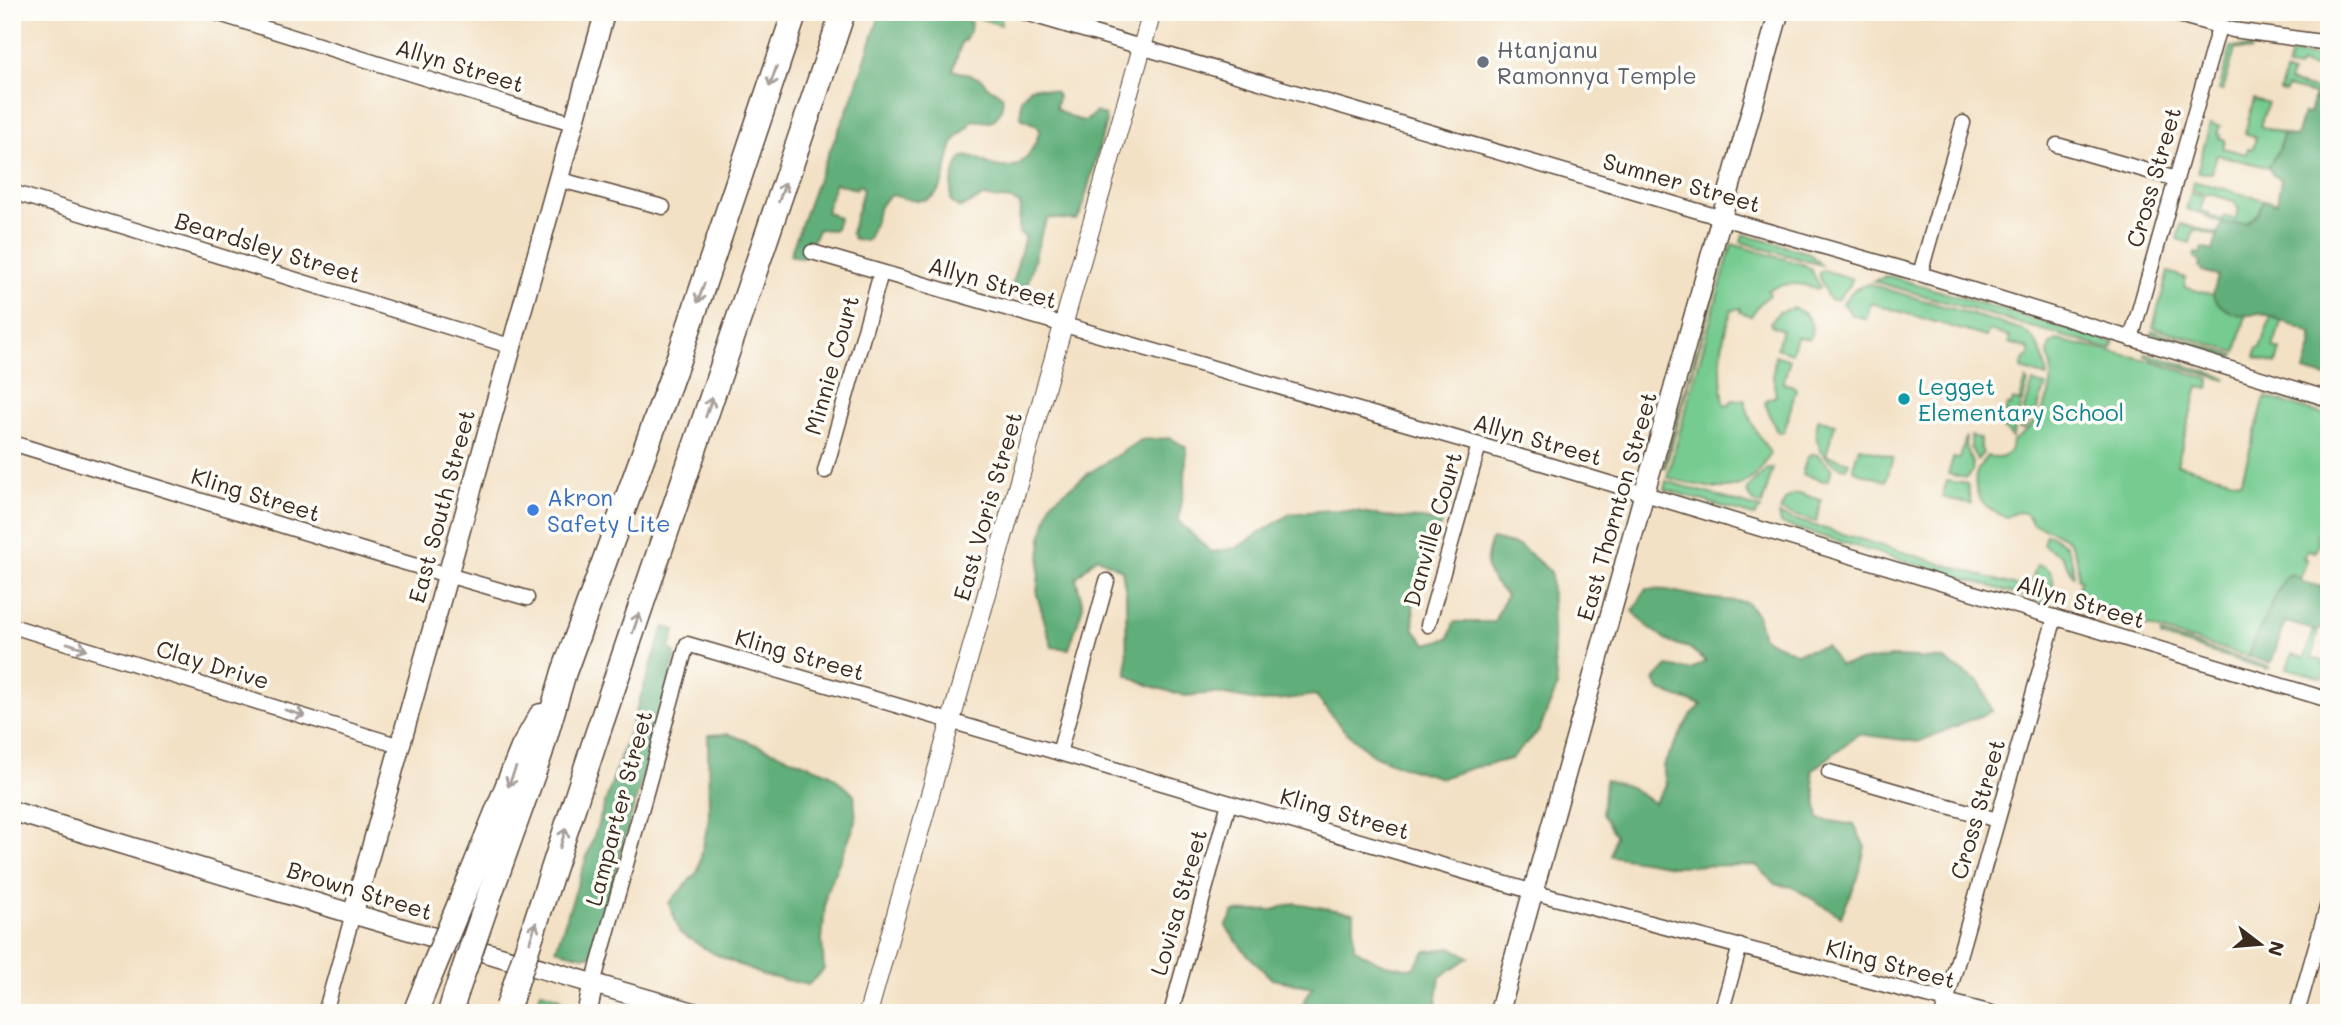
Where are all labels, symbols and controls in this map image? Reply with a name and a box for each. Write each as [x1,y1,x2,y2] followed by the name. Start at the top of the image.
[392,31,528,99] street label: Allyn Street
[1497,34,1697,90] place label: Htanjanu Ramonnya Temple
[1475,54,1491,70] marker: Htanjanu Ramonnya Temple
[766,66,779,88] one-way arrow
[2119,103,2187,251] street label: Cross Street
[1600,145,1764,219] street label: Sumner Street
[777,181,789,203] one-way arrow
[171,204,365,290] street label: Beardsley Street
[925,249,1061,315] street label: Allyn Street
[693,281,706,303] one-way arrow
[797,292,865,438] street label: Minnie Court
[1918,371,2124,427] place label: Legget Elementary School
[1569,388,1663,624] street label: East Thornton Street
[1896,391,1912,407] marker: Legget Elementary School
[704,397,716,419] one-way arrow
[401,406,481,606] street label: East South Street
[1470,406,1606,472] street label: Allyn Street
[946,408,1028,604] street label: East Voris Street
[1396,448,1468,610] street label: Danville Court
[188,460,324,528] street label: Kling Street
[547,482,670,538] place label: Akron Safety Lite
[525,502,541,518] marker: Akron Safety Lite
[2013,567,2149,635] street label: Allyn Street
[631,612,643,634] one-way arrow
[732,621,868,687] street label: Kling Street
[153,633,273,695] street label: Clay Drive
[66,641,88,653] one-way arrow
[577,707,659,909] street label: Lamparter Street
[283,708,305,720] one-way arrow
[1943,735,2011,883] street label: Cross Street
[504,765,517,787] one-way arrow
[1277,780,1413,846] street label: Kling Street
[1143,825,1213,979] street label: Lovisa Street
[558,828,570,850] one-way arrow
[284,854,436,926] street label: Brown Street
[2226,909,2296,979] north arrow
[527,921,540,943] one-way arrow
[1823,931,1959,995] street label: Kling Street
[2263,938,2291,959] text: N

